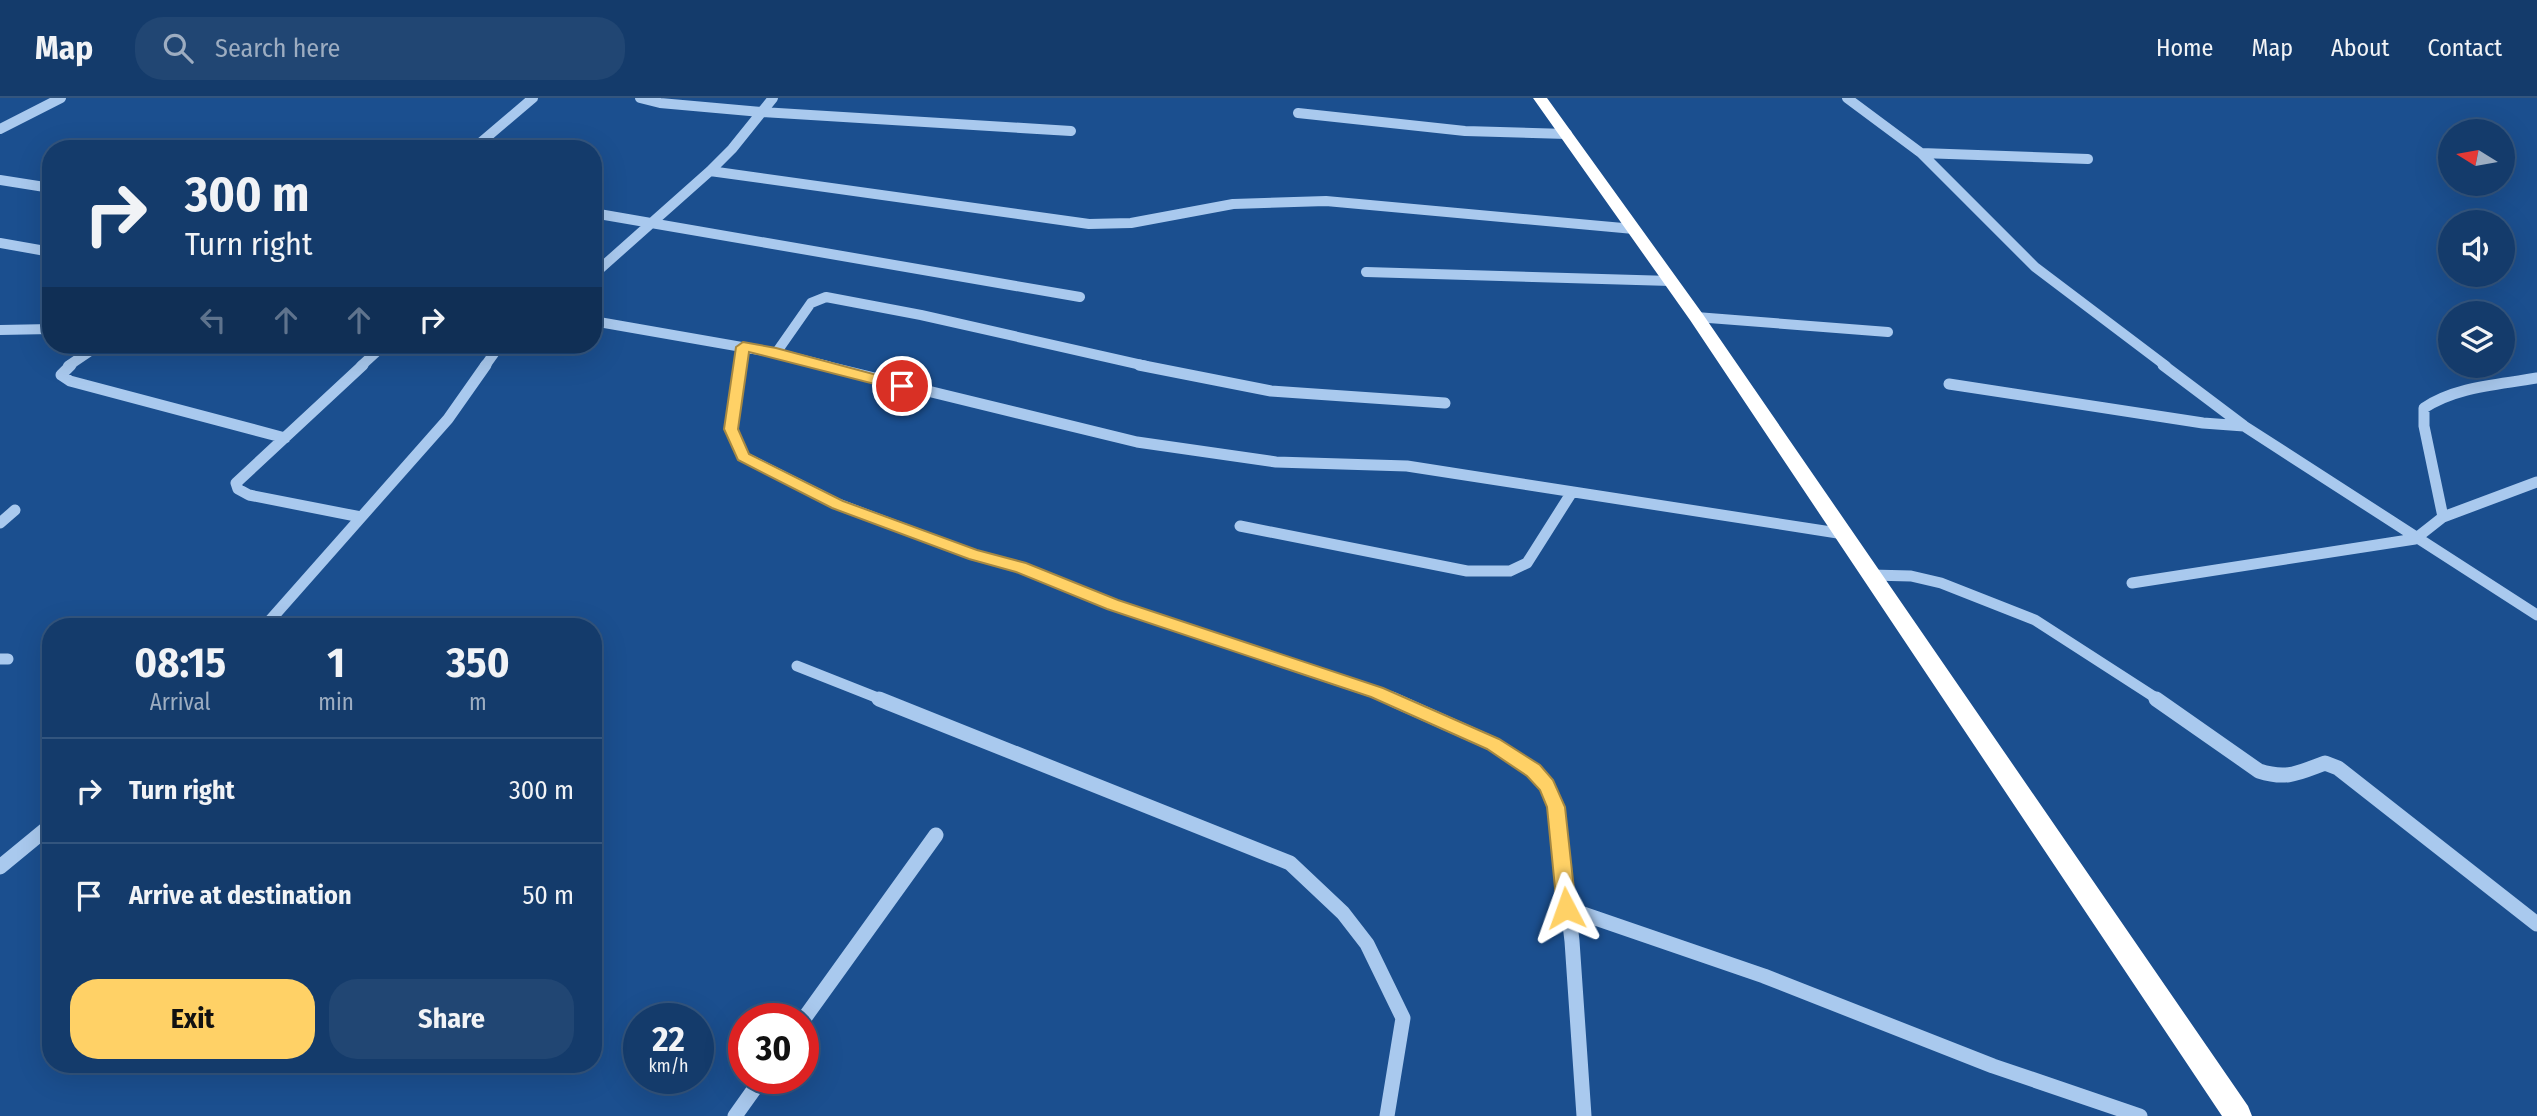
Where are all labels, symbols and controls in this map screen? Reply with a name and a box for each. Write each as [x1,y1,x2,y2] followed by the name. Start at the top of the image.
[135,17,625,80] search box
[35,28,93,68] text: Map
[159,29,197,67] icon: search
[215,33,340,64] text: Search here
[2156,34,2213,62] text: Home
[2251,34,2293,62] text: Map
[2331,34,2389,62] text: About
[2427,34,2502,62] text: Contact
[2438,119,2515,196] north arrow
[2438,119,2515,378] map controls
[185,165,309,224] text: 300 m
[70,168,161,259] icon: right
[2438,210,2515,287] button: sound
[185,225,312,263] text: Turn right
[194,301,232,339] icon: left
[267,301,305,339] icon: ahead
[340,301,378,339] icon: ahead
[413,301,451,339] icon: right
[2438,301,2515,378] button: layers
[872,356,932,416] pin
[883,367,921,405] icon: arrive
[134,638,226,688] text: 08:15
[327,638,345,688] text: 1
[446,638,510,688] text: 350
[150,688,211,716] text: Arrival
[318,688,354,716] text: min
[469,688,487,716] text: m
[70,772,108,810] icon: right
[129,775,235,806] text: Turn right
[509,775,574,806] text: 300 m
[1529,871,1603,945] position arrow
[70,877,108,915] icon: arrive
[129,880,352,911] text: Arrive at destination
[522,880,574,911] text: 50 m
[70,979,315,1059] button: Exit
[329,979,574,1059] button: Share
[728,1003,819,1094] speed limit sign: 30
[652,1018,685,1060] text: 22
[648,1055,689,1077] text: km/h

